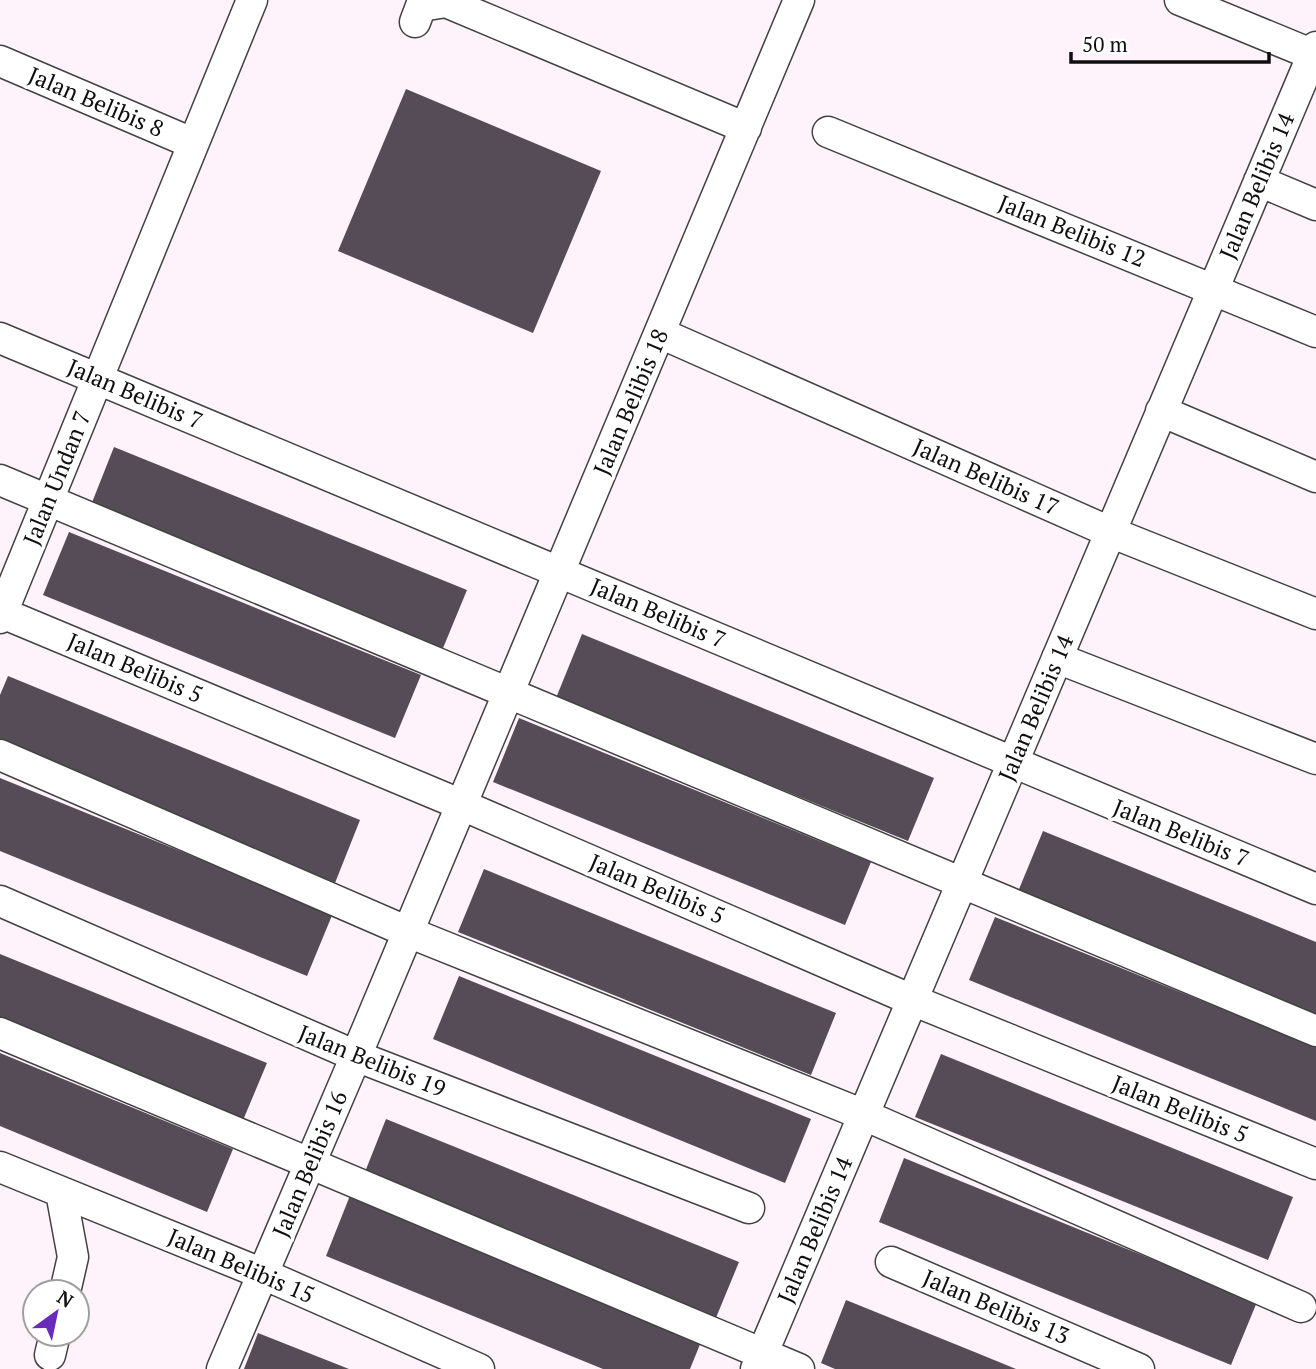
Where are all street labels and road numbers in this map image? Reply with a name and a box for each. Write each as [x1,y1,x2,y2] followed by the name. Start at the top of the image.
[24,59,169,144] street label: Jalan Belibis 8
[1212,107,1302,264] street label: Jalan Belibis 14
[994,187,1150,274] street label: Jalan Belibis 12
[586,324,675,480] street label: Jalan Belibis 18
[63,351,208,436] street label: Jalan Belibis 7
[16,406,98,550] street label: Jalan Undan 7
[908,431,1064,522] street label: Jalan Belibis 17
[586,570,731,655] street label: Jalan Belibis 7
[63,625,208,710] street label: Jalan Belibis 5
[991,629,1081,786] street label: Jalan Belibis 14
[1109,791,1254,874] street label: Jalan Belibis 7
[585,846,730,931] street label: Jalan Belibis 5
[294,1017,450,1104] street label: Jalan Belibis 19
[1108,1067,1253,1150] street label: Jalan Belibis 5
[265,1086,354,1242] street label: Jalan Belibis 16
[770,1151,860,1308] street label: Jalan Belibis 14
[163,1221,319,1310] street label: Jalan Belibis 15
[918,1262,1074,1351] street label: Jalan Belibis 13

